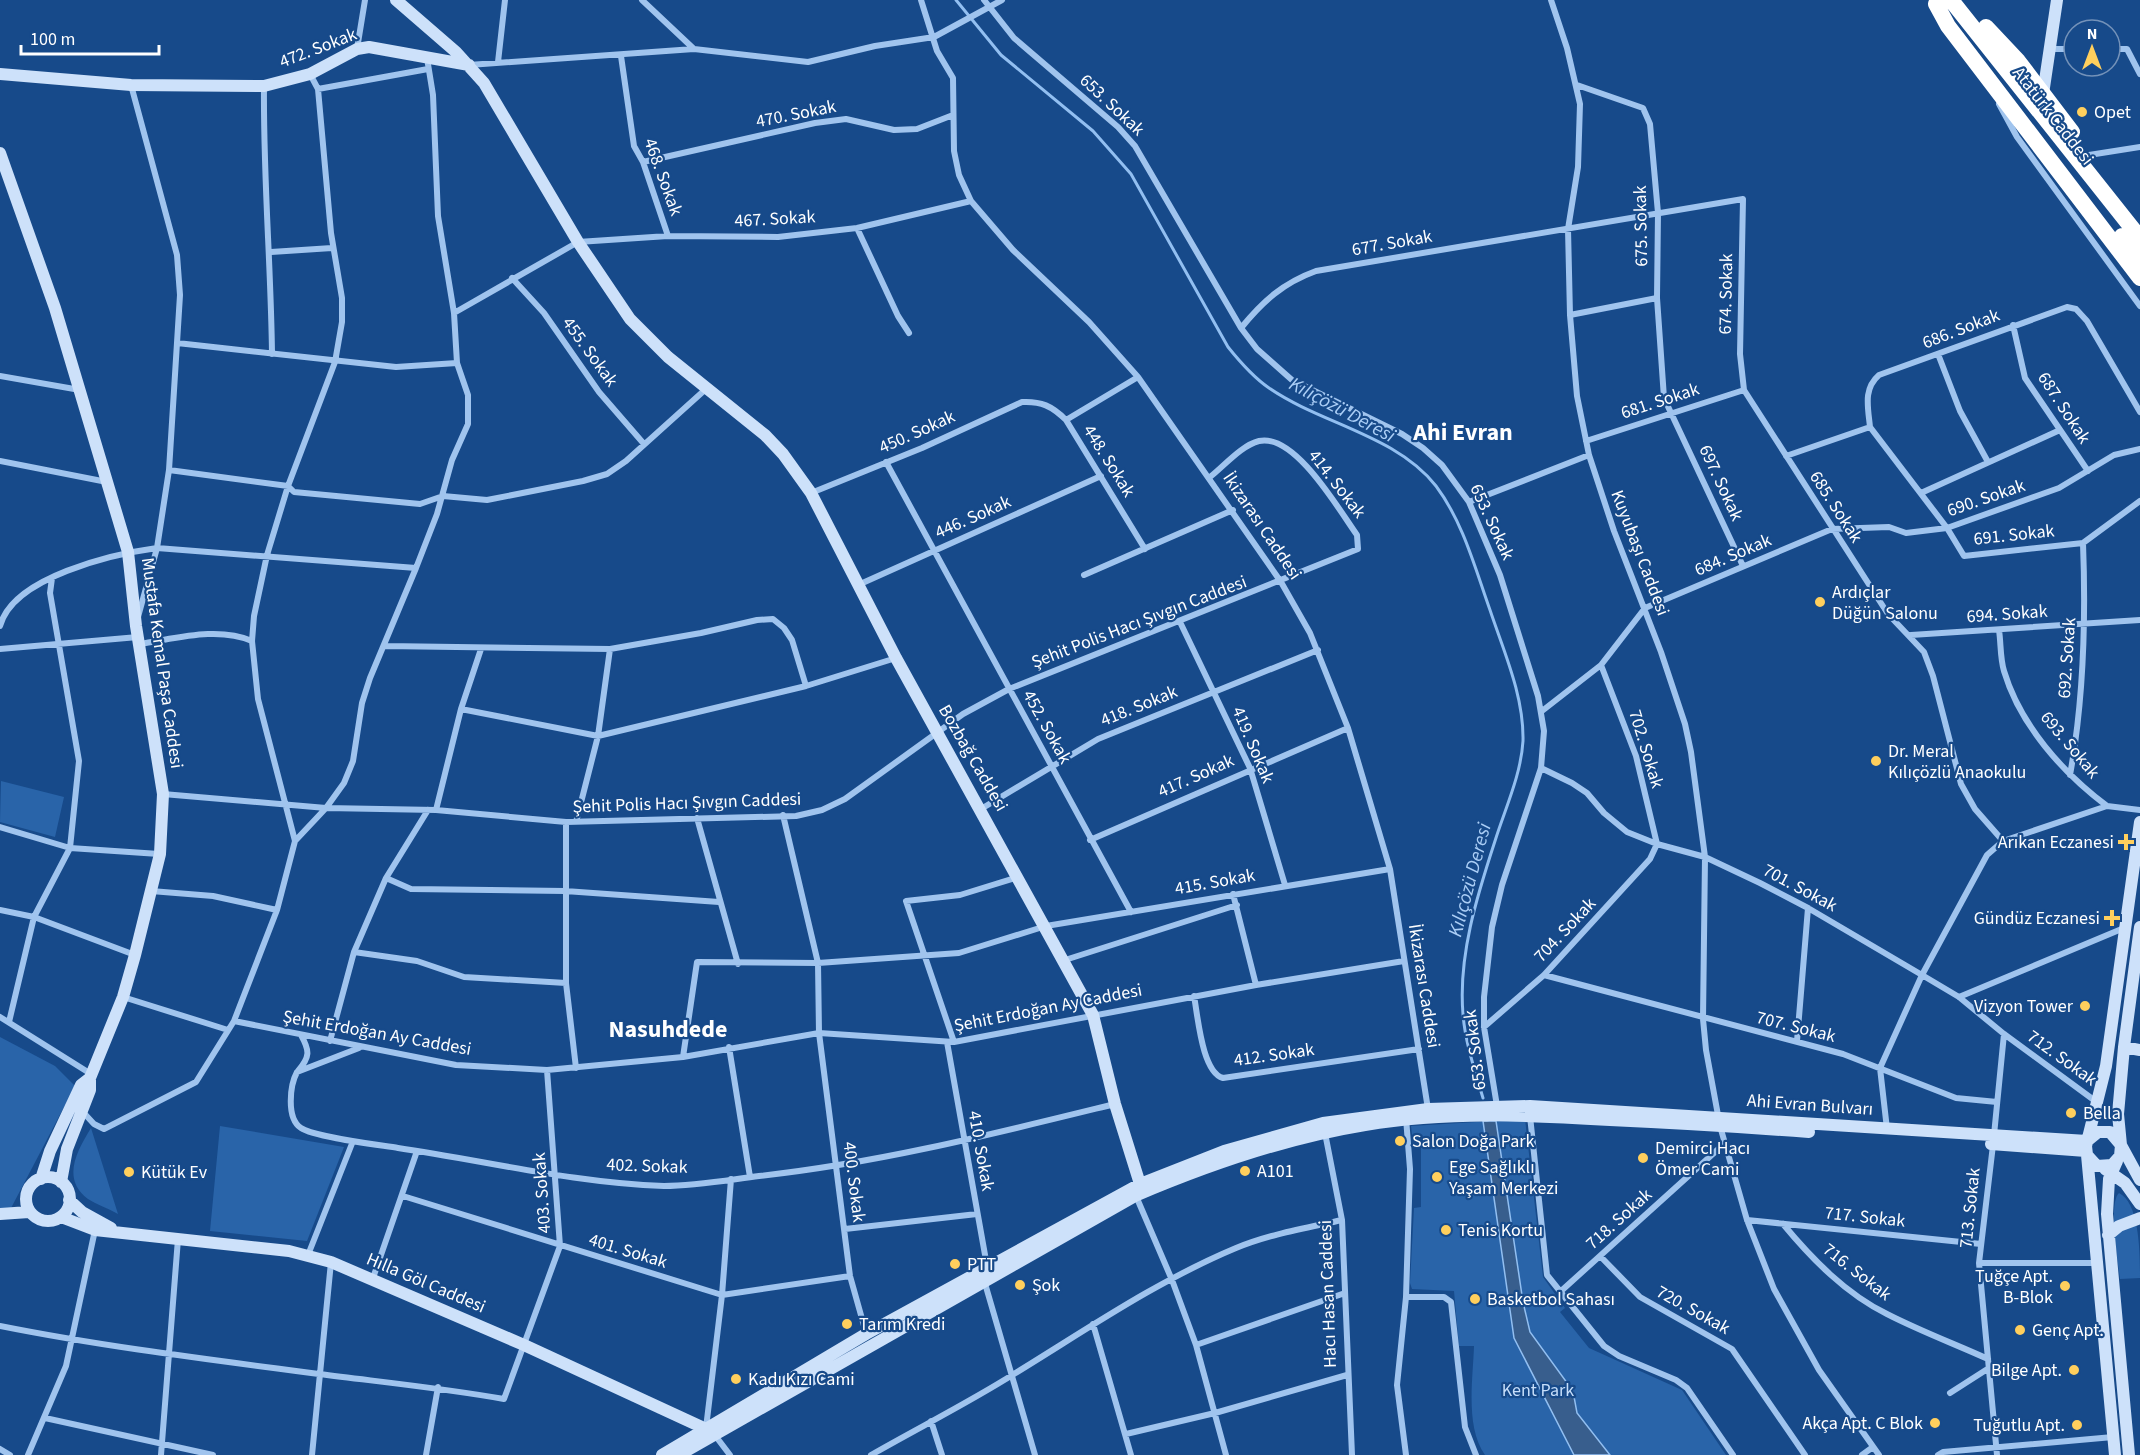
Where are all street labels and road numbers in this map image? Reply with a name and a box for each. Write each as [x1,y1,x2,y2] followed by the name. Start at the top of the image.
[276,22,360,74] street label: 472. Sokak
[2007,61,2099,171] street label: Atatürk Caddesi
[1074,68,1150,142] street label: 653. Sokak
[754,94,838,134] street label: 470. Sokak
[637,135,689,219] street label: 468. Sokak
[1628,185,1654,267] street label: 675. Sokak
[734,204,816,234] street label: 467. Sokak
[1350,224,1434,262] street label: 677. Sokak
[1713,253,1739,335] street label: 674. Sokak
[1919,303,2003,355] street label: 686. Sokak
[556,312,624,392] street label: 455. Sokak
[2031,367,2097,449] street label: 687. Sokak
[1618,377,1702,425] street label: 681. Sokak
[875,404,959,460] street label: 450. Sokak
[1077,420,1141,502] street label: 448. Sokak
[1693,441,1749,525] street label: 697. Sokak
[1302,444,1372,524] street label: 414. Sokak
[1803,466,1869,548] street label: 685. Sokak
[1217,467,1307,585] street label: İkizarası Caddesi
[1944,473,2028,523] street label: 690. Sokak
[1464,480,1520,564] street label: 653. Sokak
[1605,487,1675,619] street label: Kuyubaşı Caddesi
[931,489,1015,545] street label: 446. Sokak
[1972,518,2056,552] street label: 691. Sokak
[1691,528,1775,582] street label: 684. Sokak
[135,556,189,770] street label: Mustafa Kemal Paşa Caddesi
[1028,569,1250,675] street label: Şehit Polis Hacı Şıvgın Caddesi
[1966,599,2048,629] street label: 694. Sokak
[2052,617,2082,699] street label: 692. Sokak
[1097,679,1181,733] street label: 418. Sokak
[1016,686,1078,769] street label: 452. Sokak
[932,700,1014,816] street label: Bozbağ Caddesi
[1226,703,1280,787] street label: 419. Sokak
[2034,706,2106,784] street label: 693. Sokak
[1622,707,1670,791] street label: 702. Sokak
[1154,748,1238,804] street label: 417. Sokak
[572,787,802,819] street label: Şehit Polis Hacı Şıvgın Caddesi
[1758,858,1842,918] street label: 701. Sokak
[1173,863,1257,901] street label: 415. Sokak
[1528,892,1602,968] street label: 704. Sokak
[1402,922,1446,1050] street label: İkizarası Caddesi
[952,978,1144,1038] street label: Şehit Erdoğan Ay Caddesi
[281,1004,473,1062] street label: Şehit Erdoğan Ay Caddesi
[1754,1005,1838,1049] street label: 707. Sokak
[1458,1008,1492,1092] street label: 653. Sokak
[2022,1024,2102,1092] street label: 712. Sokak
[1232,1037,1316,1073] street label: 412. Sokak
[1746,1088,1874,1122] street label: Ahi Evran Bulvarı
[962,1109,1000,1193] street label: 410. Sokak
[837,1140,871,1224] street label: 400. Sokak
[527,1152,557,1234] street label: 403. Sokak
[606,1152,688,1180] street label: 402. Sokak
[1953,1166,1987,1250] street label: 713. Sokak
[1581,1183,1658,1255] street label: 718. Sokak
[1823,1200,1907,1234] street label: 717. Sokak
[1313,1220,1343,1368] street label: Hacı Hasan Caddesi
[586,1227,670,1275] street label: 401. Sokak
[1817,1237,1897,1307] street label: 716. Sokak
[363,1247,489,1319] street label: Hılla Göl Caddesi
[1652,1279,1735,1341] street label: 720. Sokak

